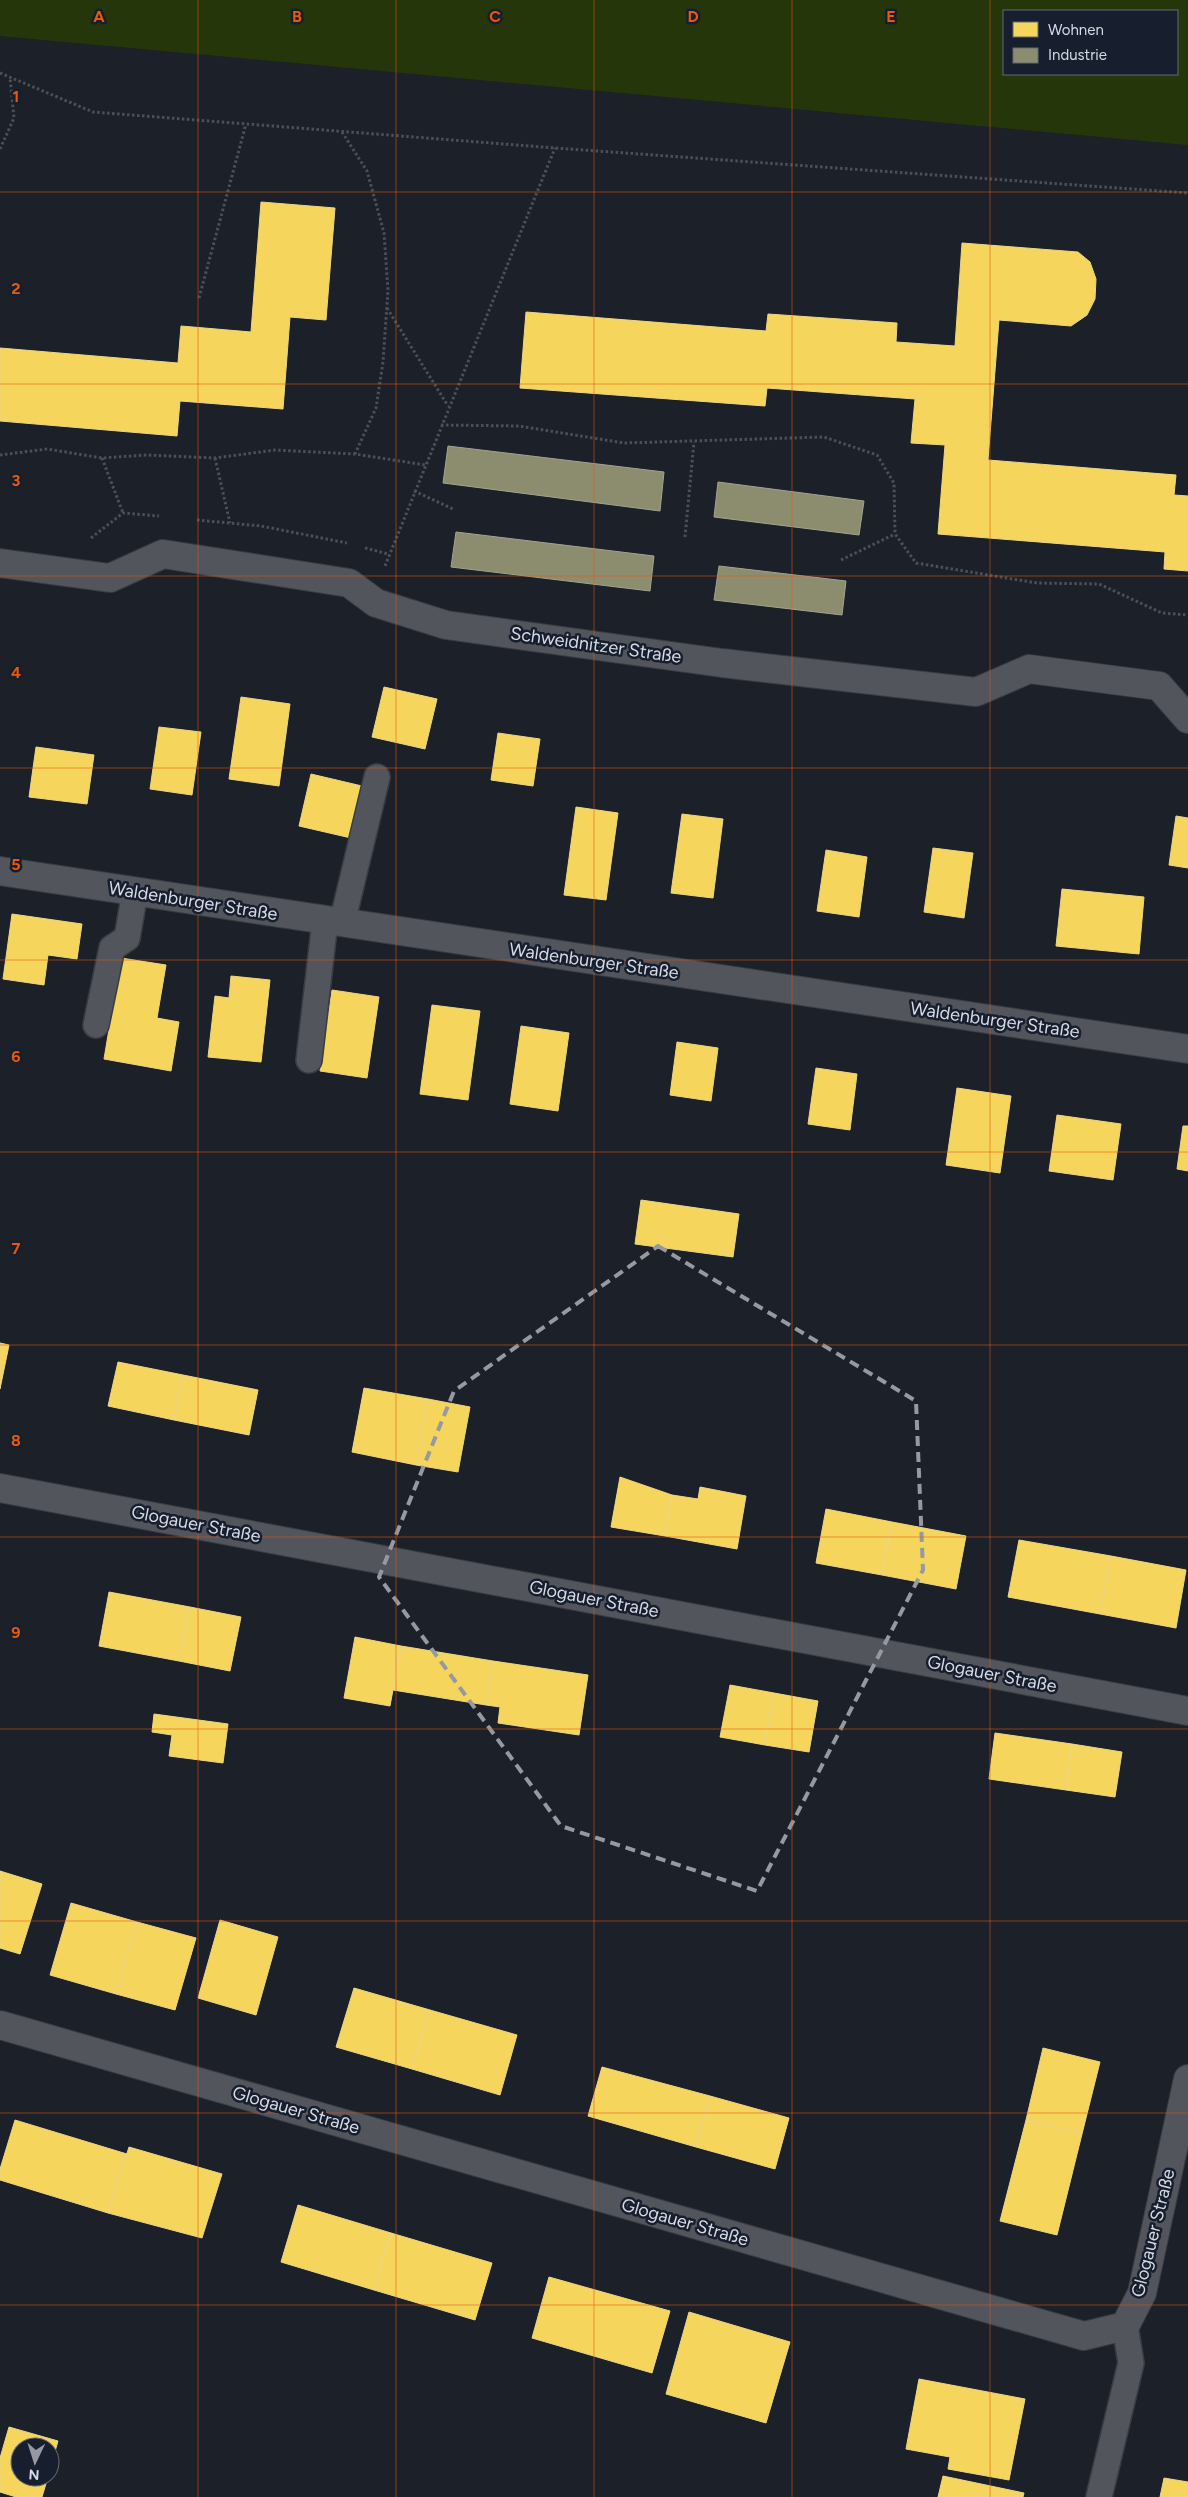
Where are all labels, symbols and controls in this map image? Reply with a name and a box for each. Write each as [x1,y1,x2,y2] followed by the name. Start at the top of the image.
[93,7,105,26] text: A
[292,7,302,26] text: B
[489,7,501,26] text: C
[687,7,699,26] text: D
[886,7,896,26] text: E
[1003,10,1178,75] legend
[1048,21,1104,39] text: Wohnen
[1048,46,1107,64] text: Industrie
[13,87,19,106] text: 1
[11,279,21,298] text: 2
[12,471,21,490] text: 3
[509,622,683,668] street label: Schweidnitzer Straße
[11,663,21,682] text: 4
[11,855,21,874] text: 5
[107,877,279,925] street label: Waldenburger Straße
[508,938,680,984] street label: Waldenburger Straße
[909,997,1081,1043] street label: Waldenburger Straße
[11,1047,21,1066] text: 6
[12,1239,21,1258] text: 7
[11,1431,21,1450] text: 8
[129,1501,263,1547] street label: Glogauer Straße
[527,1576,661,1622] street label: Glogauer Straße
[11,1623,21,1642] text: 9
[925,1651,1059,1697] street label: Glogauer Straße
[230,2081,362,2139] street label: Glogauer Straße
[1126,2166,1180,2299] street label: Glogauer Straße
[619,2193,751,2251] street label: Glogauer Straße
[10,2437,60,2487] north arrow
[28,2466,40,2483] text: N

